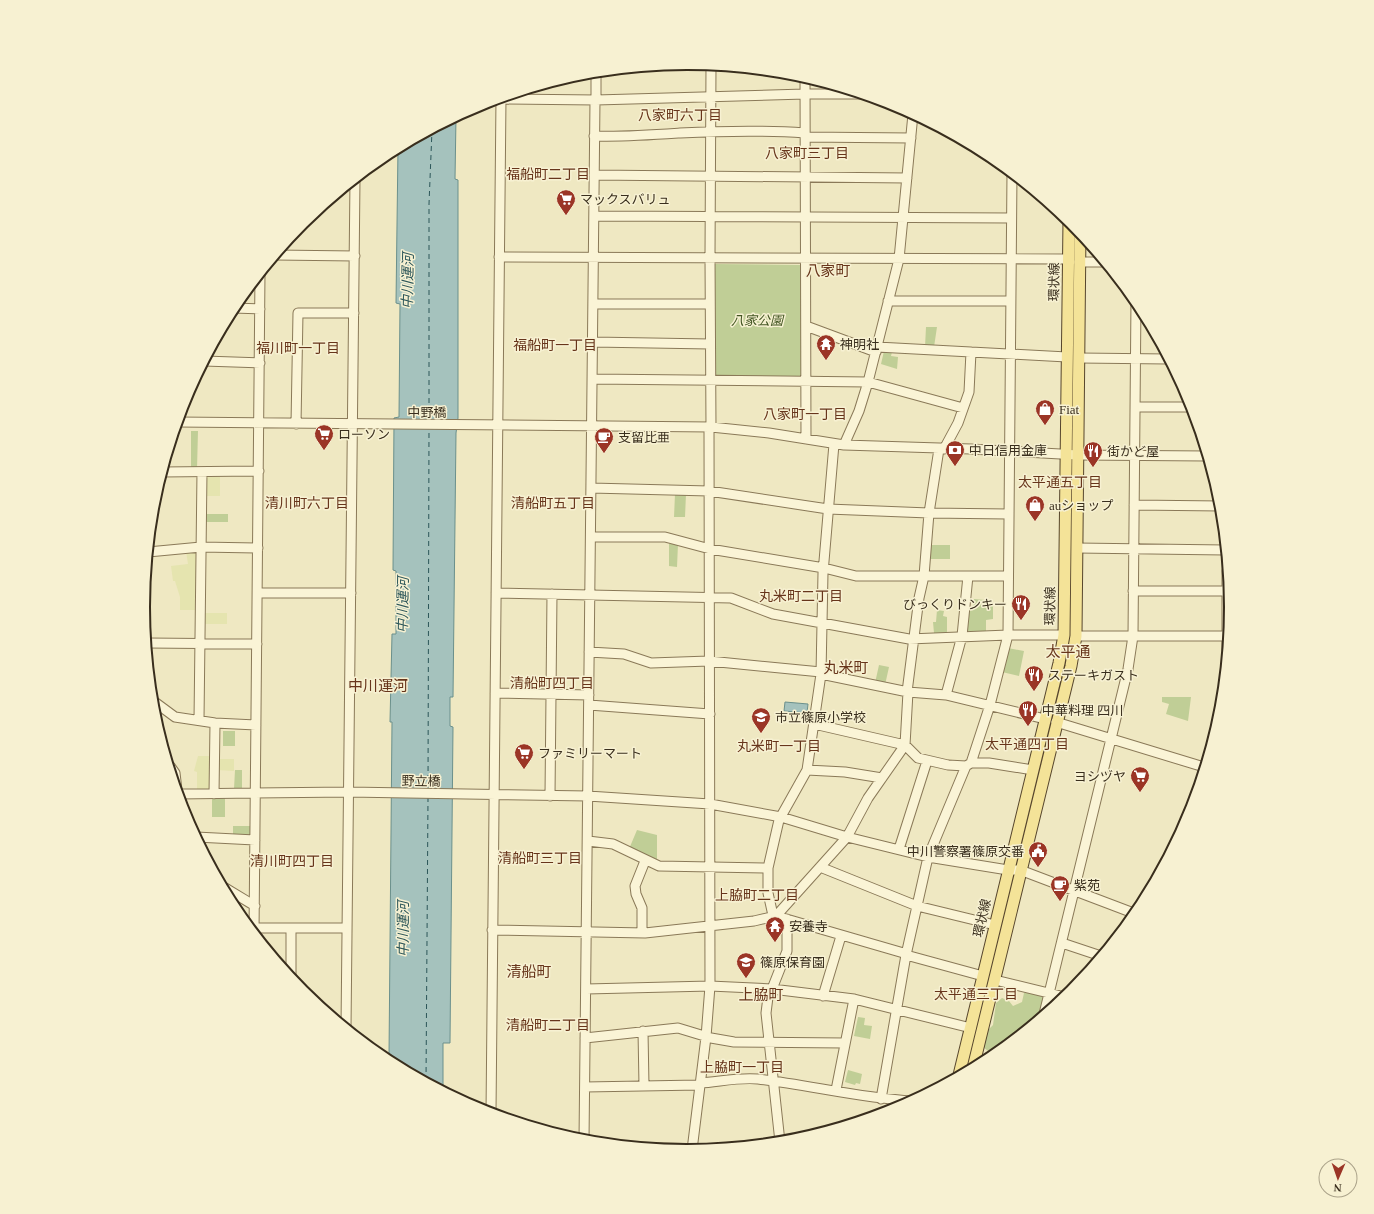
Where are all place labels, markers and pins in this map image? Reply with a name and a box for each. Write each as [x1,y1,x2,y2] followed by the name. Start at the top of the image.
[555,188,577,216] supermarket icon: マックスバリュ
[580,192,671,207] place label: マックスバリュ
[815,333,837,361] temple icon: 神明社
[840,337,879,352] place label: 神明社
[1034,398,1056,426] shop icon: Fiat
[1059,402,1080,417] place label: Fiat
[313,423,335,451] supermarket icon: ローソン
[593,426,615,454] cafe icon: 支留比亜
[338,427,390,442] place label: ローソン
[618,430,670,445] place label: 支留比亜
[944,439,966,467] bank icon: 中日信用金庫
[1082,440,1104,468] restaurant icon: 街かど屋
[969,443,1047,458] place label: 中日信用金庫
[1107,444,1159,459] place label: 街かど屋
[1024,494,1046,522] shop icon: auショップ
[1049,498,1113,513] place label: auショップ
[1010,593,1032,621] restaurant icon: びっくりドンキー
[903,597,1007,612] place label: びっくりドンキー
[1023,664,1045,692] restaurant icon: ステーキガスト
[1048,668,1139,683] place label: ステーキガスト
[1017,699,1039,727] restaurant icon: 中華料理 四川
[1042,703,1123,718] place label: 中華料理 四川
[750,706,772,734] school or university icon: 市立篠原小学校
[775,710,866,725] place label: 市立篠原小学校
[513,742,535,770] supermarket icon: ファミリーマート
[538,746,642,761] place label: ファミリーマート
[1129,765,1151,793] supermarket icon: ヨシヅヤ
[1074,769,1126,784] place label: ヨシヅヤ
[1027,840,1049,868] public building icon: 中川警察署篠原交番
[907,844,1024,859] place label: 中川警察署篠原交番
[1049,874,1071,902] cafe icon: 紫苑
[1074,878,1100,893] place label: 紫苑
[764,915,786,943] temple icon: 安養寺
[789,919,828,934] place label: 安養寺
[735,951,757,979] school or university icon: 篠原保育園
[760,955,825,970] place label: 篠原保育園

